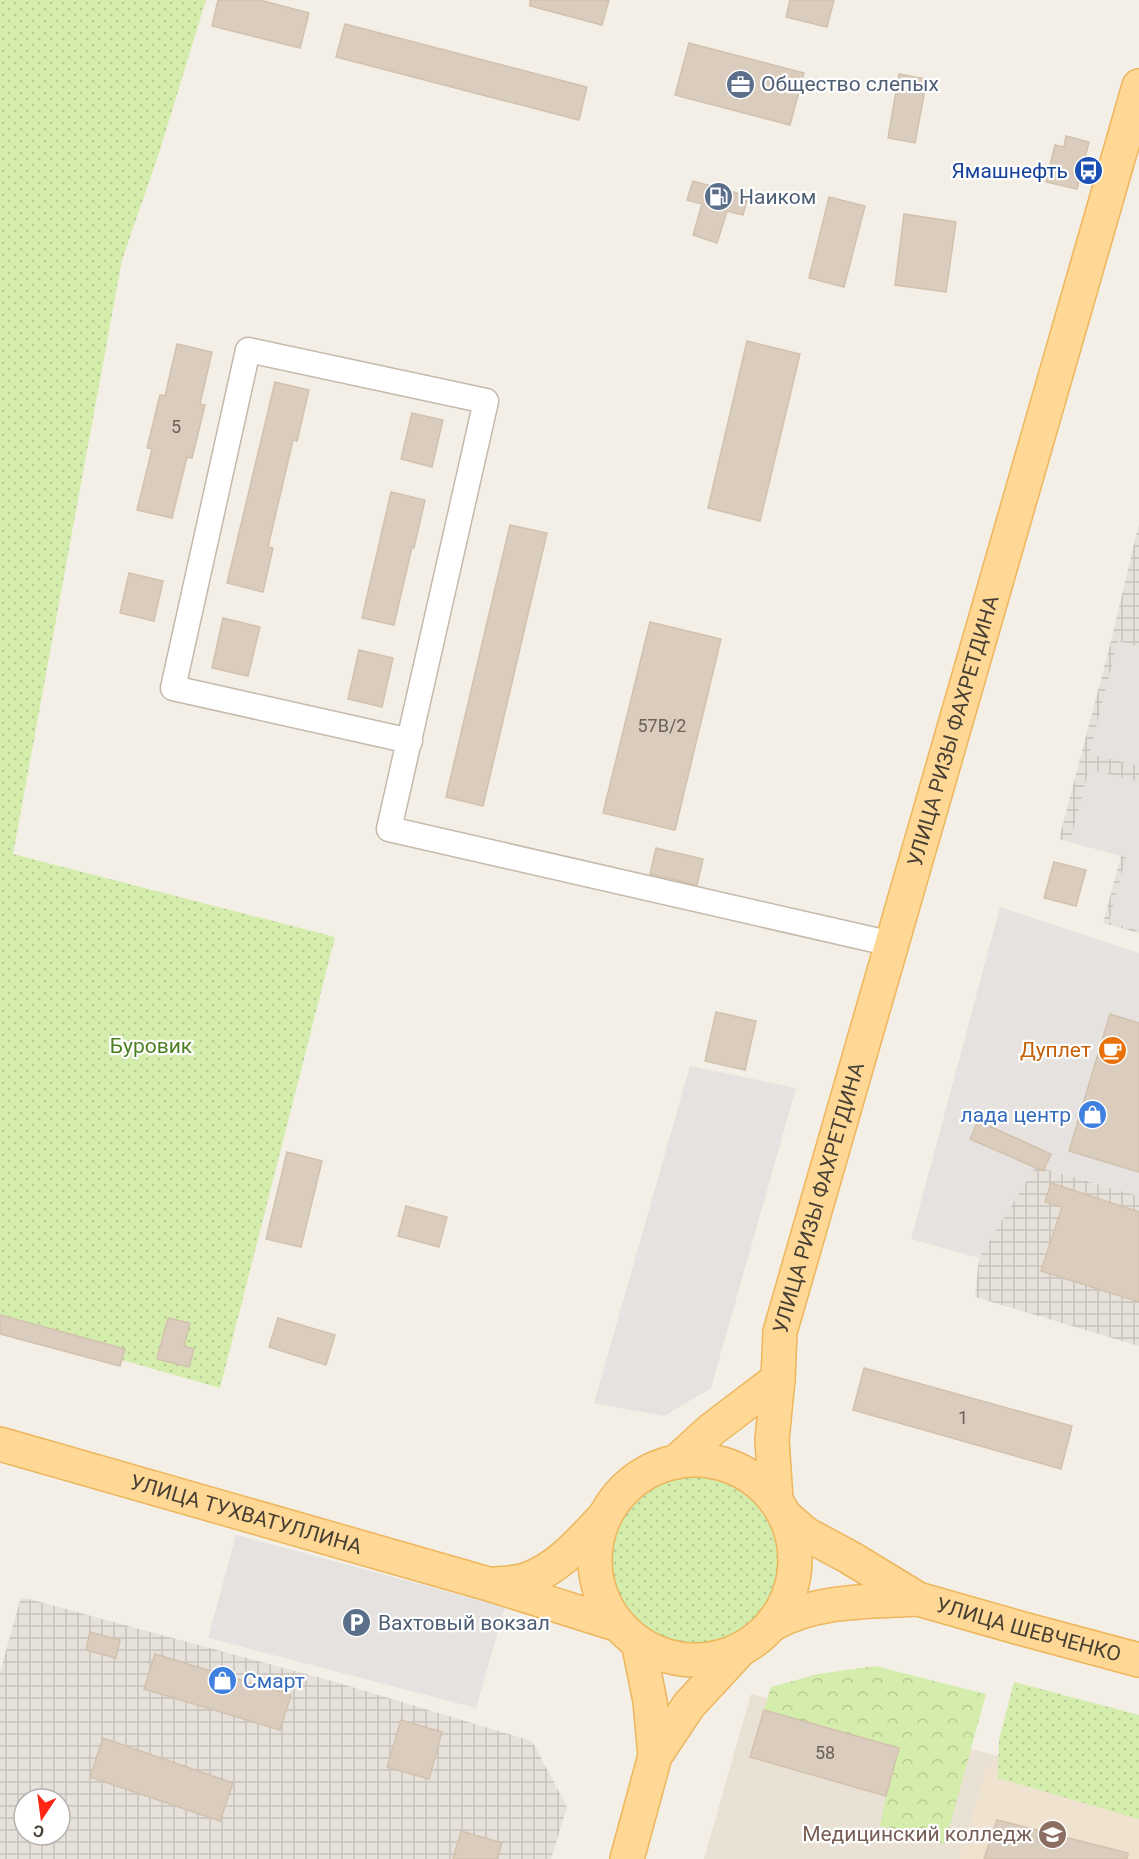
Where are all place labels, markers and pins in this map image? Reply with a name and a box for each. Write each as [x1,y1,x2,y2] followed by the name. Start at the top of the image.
[724,68,756,100] office icon: Общество слепых
[761,72,939,96] place label: Общество слепых
[1073,155,1105,187] bus stop icon: Ямашнефть
[951,159,1068,183] place label: Ямашнефть
[702,181,734,213] fuel station icon: Наиком
[739,185,816,209] place label: Наиком
[1096,1034,1128,1066] cafe icon: Дуплет
[1020,1038,1091,1062] place label: Дуплет
[1076,1099,1108,1131] shop icon: лада центр
[961,1103,1071,1127] place label: лада центр
[341,1607,373,1639] parking icon: Вахтовый вокзал
[378,1611,550,1635] place label: Вахтовый вокзал
[206,1665,238,1697] shop icon: Смарт
[243,1669,305,1693] place label: Смарт
[1037,1818,1069,1850] school or university icon: Медицинский колледж
[802,1822,1032,1846] place label: Медицинский колледж

